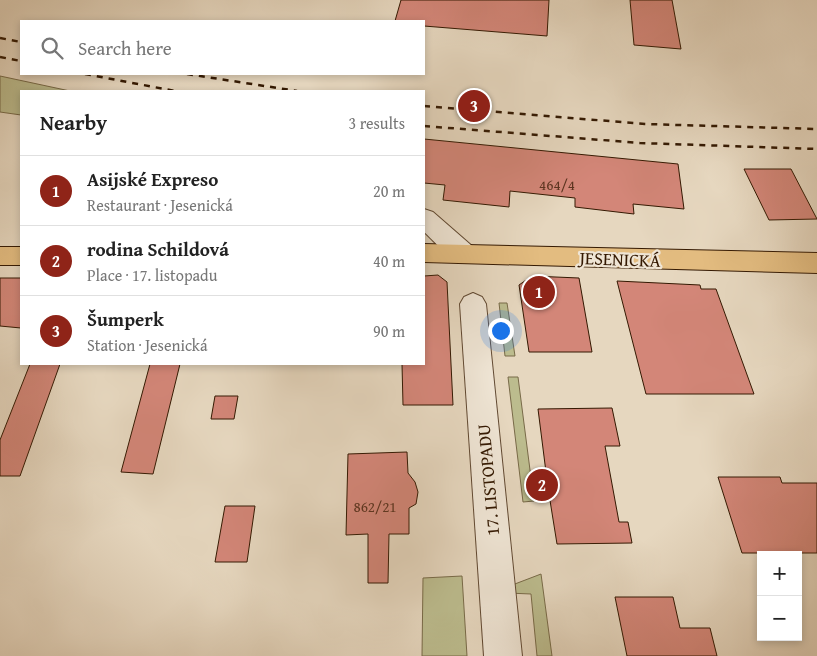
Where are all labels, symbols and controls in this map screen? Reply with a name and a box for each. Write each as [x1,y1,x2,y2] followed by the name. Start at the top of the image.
[20,20,425,75] search box
[38,34,66,62] icon: search
[78,34,172,62] text: Search here
[458,87,490,125] pin: 3
[40,107,107,138] text: Nearby
[348,111,405,135] text: 3 results
[87,165,218,193] text: Asijské Expreso
[539,174,575,195] house number: 464/4
[52,179,60,203] text: 1
[373,179,405,203] text: 20 m
[87,193,233,217] text: Restaurant · Jesenická
[87,235,229,263] text: rodina Schildová
[577,244,661,274] street label: JESENICKÁ
[52,249,60,273] text: 2
[373,249,405,273] text: 40 m
[87,263,217,287] text: Place · 17. listopadu
[523,273,555,311] pin: 1
[87,305,164,333] text: Šumperk
[488,318,514,344] your location
[52,319,60,343] text: 3
[373,319,405,343] text: 90 m
[87,333,207,357] text: Station · Jesenická
[470,423,506,537] street label: 17. LISTOPADU
[526,466,558,504] pin: 2
[353,496,397,517] house number: 862/21
[757,551,802,641] map controls
[757,551,802,596] button: +
[757,596,802,641] button: −

